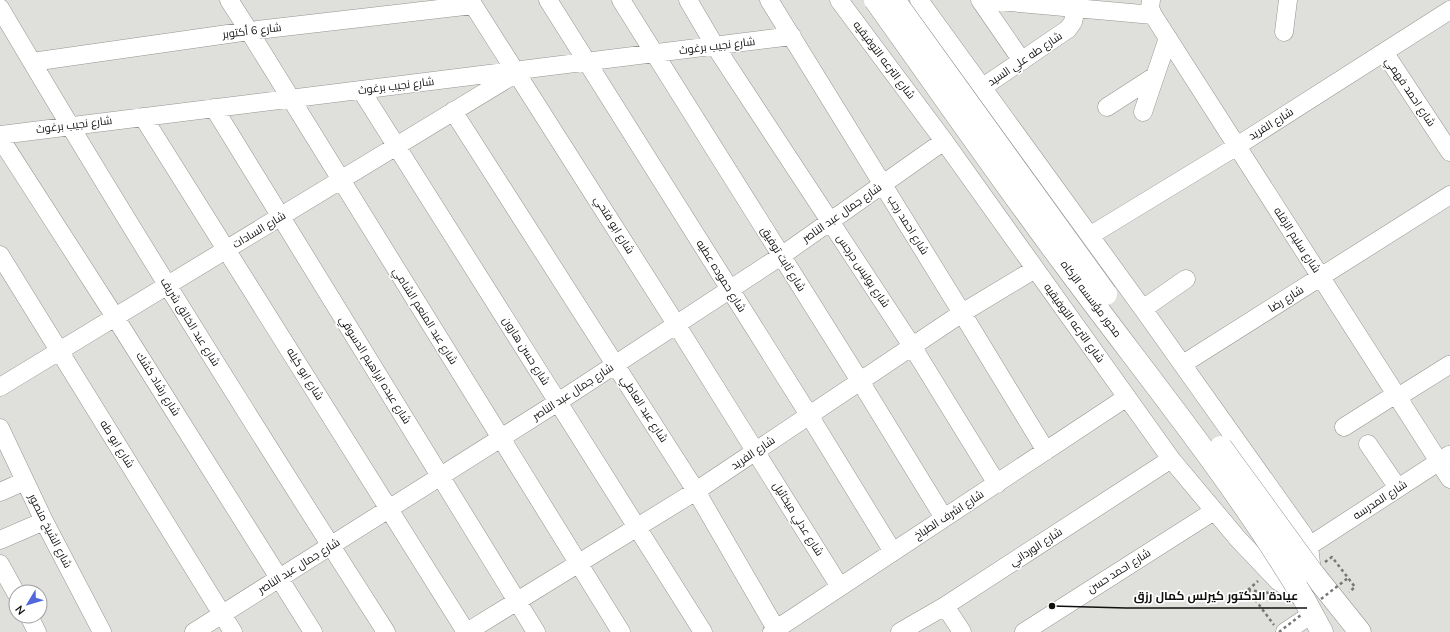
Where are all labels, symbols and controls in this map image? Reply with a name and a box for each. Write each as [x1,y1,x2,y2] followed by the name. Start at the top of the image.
[850,18,918,102] street label: شارع الترعه التوفيقيه
[221,20,282,42] street label: شارع 6 أكتوبر
[985,28,1066,90] street label: شارع طه علي السيد
[678,34,756,58] street label: شارع نجيب برغوث
[1380,54,1439,130] street label: شارع احمد فهمي
[357,74,435,98] street label: شارع نجيب برغوث
[1246,104,1296,144] street label: شارع الفريد
[35,113,113,137] street label: شارع نجيب برغوث
[798,180,885,247] street label: شارع جمال عبد الناصر
[884,192,932,258] street label: شارع احمد رجب
[589,193,638,257] street label: شارع ابو فتحي
[1270,204,1324,276] street label: شارع سليم الزقله
[230,208,288,252] street label: شارع السادات
[757,224,809,294] street label: شارع ثابت توفيق
[833,231,893,311] street label: شارع بوليس جرجس
[693,237,749,315] street label: شارع حموده عطيه
[1057,257,1125,341] street label: محور مؤسسه الزكاه
[388,265,461,368] street label: شارع عبد المنعم الشامي
[157,275,223,369] street label: شارع عبد الخالق شريف
[1040,280,1108,366] street label: شارع الترعه التوفيقيه
[1265,282,1307,316] street label: شارع رضا
[335,313,414,427] street label: شارع عبده ابراهيم الدسوقي
[499,314,553,388] street label: شارع حسن هارون
[283,345,327,403] street label: شارع ابو كيله
[132,349,184,419] street label: شارع رشاد كشك
[529,360,616,424] street label: شارع جمال عبد الناصر
[616,373,671,446] street label: شارع عبد العاطي
[96,417,138,471] street label: شارع ابو طه
[728,433,778,473] street label: شارع الفريد
[1350,477,1410,523] street label: شارع المدرسه
[768,479,827,559] street label: شارع عدلي ميخائيل
[911,487,987,543] street label: شارع اشرف الطباخ
[24,490,75,571] street label: شارع الشيخ منصور
[1007,524,1066,571] street label: شارع الورداني
[254,535,343,598] street label: شارع جمال عبد الناصر
[1084,545,1154,597] street label: شارع احمد حسن
[8,584,48,624] north arrow
[1126,584,1307,608] callout: عيادة الدكتور كيرلس كمال رزق
[1134,588,1298,604] text: عيادة الدكتور كيرلس كمال رزق
[12,602,29,618] text: N

